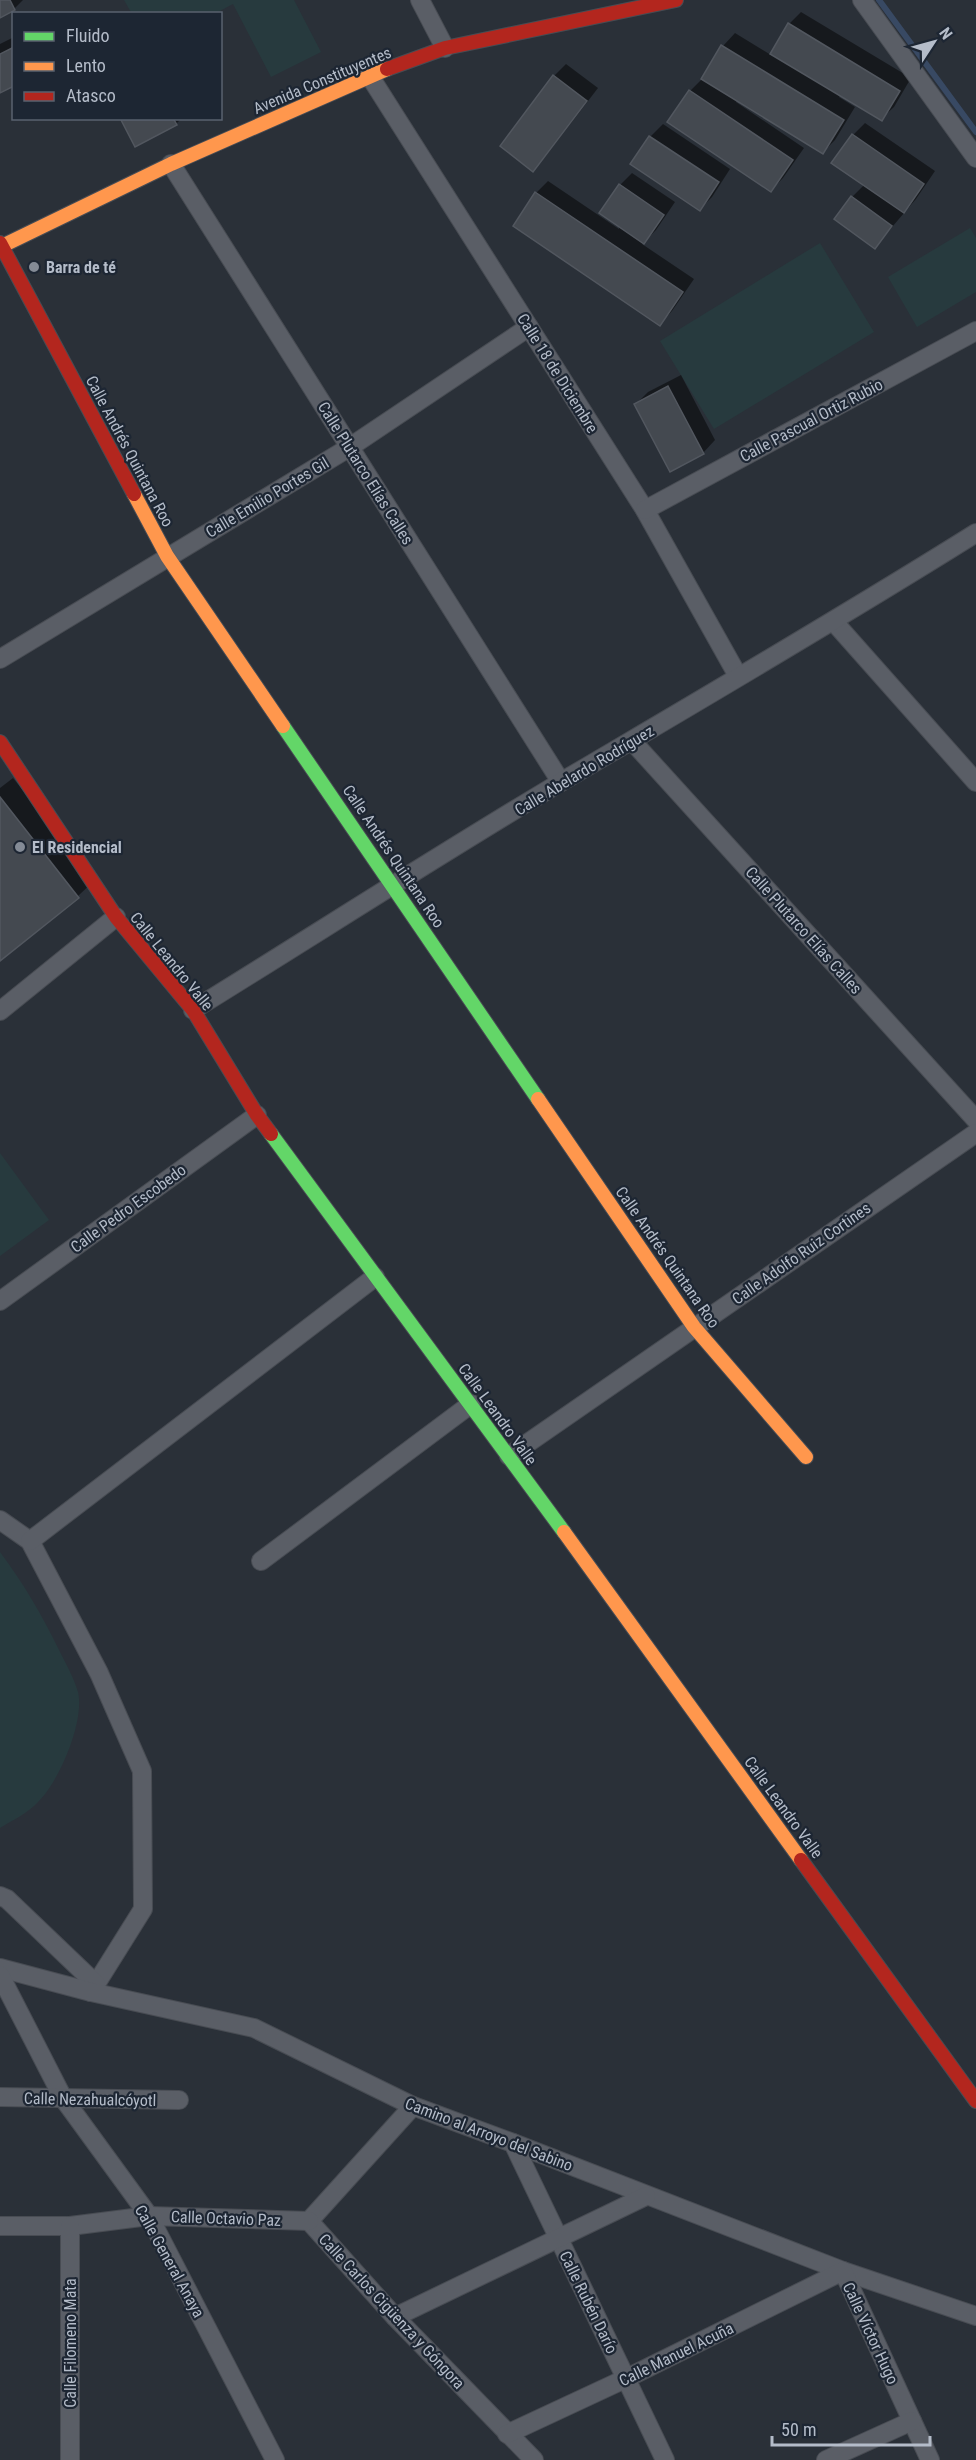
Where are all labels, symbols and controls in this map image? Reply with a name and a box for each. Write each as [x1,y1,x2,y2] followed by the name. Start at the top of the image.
[12,12,222,120] legend
[904,12,964,72] north arrow
[935,24,956,43] text: N
[66,25,110,46] text: Fluido
[250,43,394,118] street label: Avenida Constituyentes
[66,55,106,76] text: Lento
[66,85,116,106] text: Atasco
[46,258,116,277] place label: Barra de té
[27,260,41,274] marker: Barra de té
[513,310,602,437] street label: Calle 18 de Diciembre
[82,373,177,530] street label: Calle Andrés Quintana Roo
[737,375,886,466] street label: Calle Pascual Ortiz Rubio
[314,398,417,548] street label: Calle Plutarco Elías Calles
[202,453,332,542] street label: Calle Emilio Portes Gil
[511,721,657,819] street label: Calle Abelardo Rodríguez
[339,781,448,931] street label: Calle Andrés Quintana Roo
[32,838,122,857] place label: El Residencial
[13,840,27,854] marker: El Residencial
[741,863,866,998] street label: Calle Plutarco Elías Calles
[126,908,217,1014] street label: Calle Leandro Valle
[67,1160,190,1257] street label: Calle Pedro Escobedo
[612,1183,724,1332] street label: Calle Andrés Quintana Roo
[728,1198,874,1308] street label: Calle Adolfo Ruiz Cortines
[454,1360,541,1469] street label: Calle Leandro Valle
[740,1753,827,1862] street label: Calle Leandro Valle
[24,2089,156,2110] street label: Calle Nezahualcóyotl
[402,2094,575,2175] street label: Camino al Arroyo del Sabino
[131,2202,208,2321] street label: Calle General Anaya
[171,2207,281,2230] street label: Calle Octavio Paz
[315,2230,469,2393] street label: Calle Carlos Cigüenza y Góngora
[556,2248,622,2357] street label: Calle Rubén Darío
[61,2278,80,2408] street label: Calle Filomeno Mata
[839,2279,902,2387] street label: Calle Víctor Hugo
[616,2318,737,2390] street label: Calle Manuel Acuña
[772,2409,930,2447] scale bar
[781,2419,816,2440] text: 50 m

